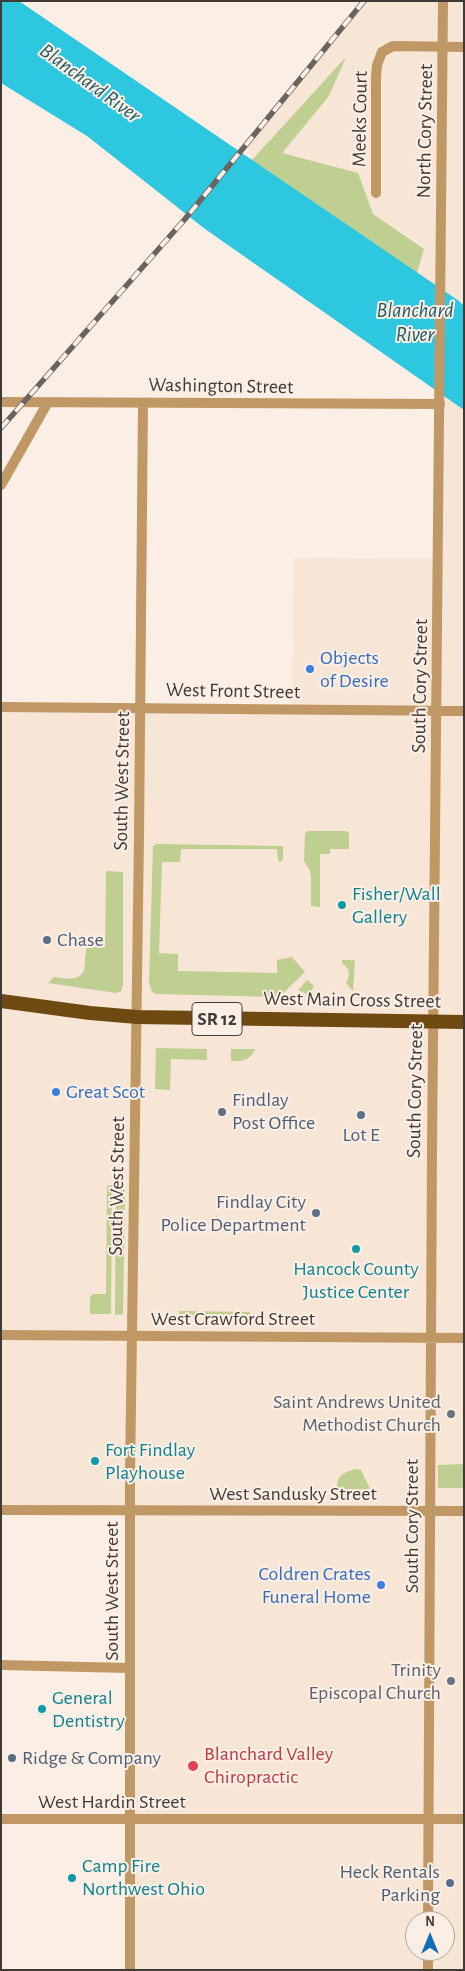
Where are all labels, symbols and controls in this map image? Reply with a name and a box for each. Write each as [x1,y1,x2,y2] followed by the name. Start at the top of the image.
[35,38,145,128] water label: Blanchard River
[412,63,438,199] street label: North Cory Street
[347,71,373,167] street label: Meeks Court
[376,298,454,348] water label: Blanchard River
[148,373,294,399] street label: Washington Street
[407,619,433,753] street label: South Cory Street
[320,646,389,693] place label: Objects of Desire
[304,663,316,675] marker: Objects of Desire
[166,678,300,704] street label: West Front Street
[109,711,135,851] street label: South West Street
[352,882,441,929] place label: Fisher/Wall Gallery
[336,899,348,911] marker: Fisher/Wall Gallery
[57,928,104,952] place label: Chase
[41,934,53,946] marker: Chase
[263,986,441,1014] street label: West Main Cross Street
[192,1002,242,1036] road number: SR 12
[402,1024,428,1158] street label: South Cory Street
[66,1080,145,1104] place label: Great Scot
[50,1086,62,1098] marker: Great Scot
[232,1088,315,1135] place label: Findlay Post Office
[216,1106,228,1118] marker: Findlay Post Office
[355,1109,367,1121] marker: Lot E
[104,1116,130,1256] street label: South West Street
[342,1123,380,1147] place label: Lot E
[161,1190,306,1237] place label: Findlay City Police Department
[310,1207,322,1219] marker: Findlay City Police Department
[350,1243,362,1255] marker: Hancock County Justice Center
[293,1257,419,1304] place label: Hancock County Justice Center
[151,1307,315,1331] street label: West Crawford Street
[273,1390,441,1437] place label: Saint Andrews United Methodist Church
[445,1408,457,1420] marker: Saint Andrews United Methodist Church
[105,1438,195,1485] place label: Fort Findlay Playhouse
[89,1455,101,1467] marker: Fort Findlay Playhouse
[400,1459,424,1593] street label: South Cory Street
[209,1482,377,1506] street label: West Sandusky Street
[100,1521,124,1661] street label: South West Street
[258,1562,371,1609] place label: Coldren Crates Funeral Home
[375,1579,387,1591] marker: Coldren Crates Funeral Home
[308,1658,441,1705] place label: Trinity Episcopal Church
[445,1675,457,1687] marker: Trinity Episcopal Church
[52,1686,125,1733] place label: General Dentistry
[36,1703,48,1715] marker: General Dentistry
[204,1742,333,1789] place label: Blanchard Valley Chiropractic
[22,1746,161,1770] place label: Ridge & Company
[6,1752,18,1764] marker: Ridge & Company
[186,1759,200,1773] marker: Blanchard Valley Chiropractic
[38,1790,186,1814] street label: West Hardin Street
[82,1854,205,1901] place label: Camp Fire Northwest Ohio
[340,1860,440,1907] place label: Heck Rentals Parking
[66,1872,78,1884] marker: Camp Fire Northwest Ohio
[444,1877,456,1889] marker: Heck Rentals Parking
[405,1911,455,1961] north arrow
[425,1915,435,1929] text: N

